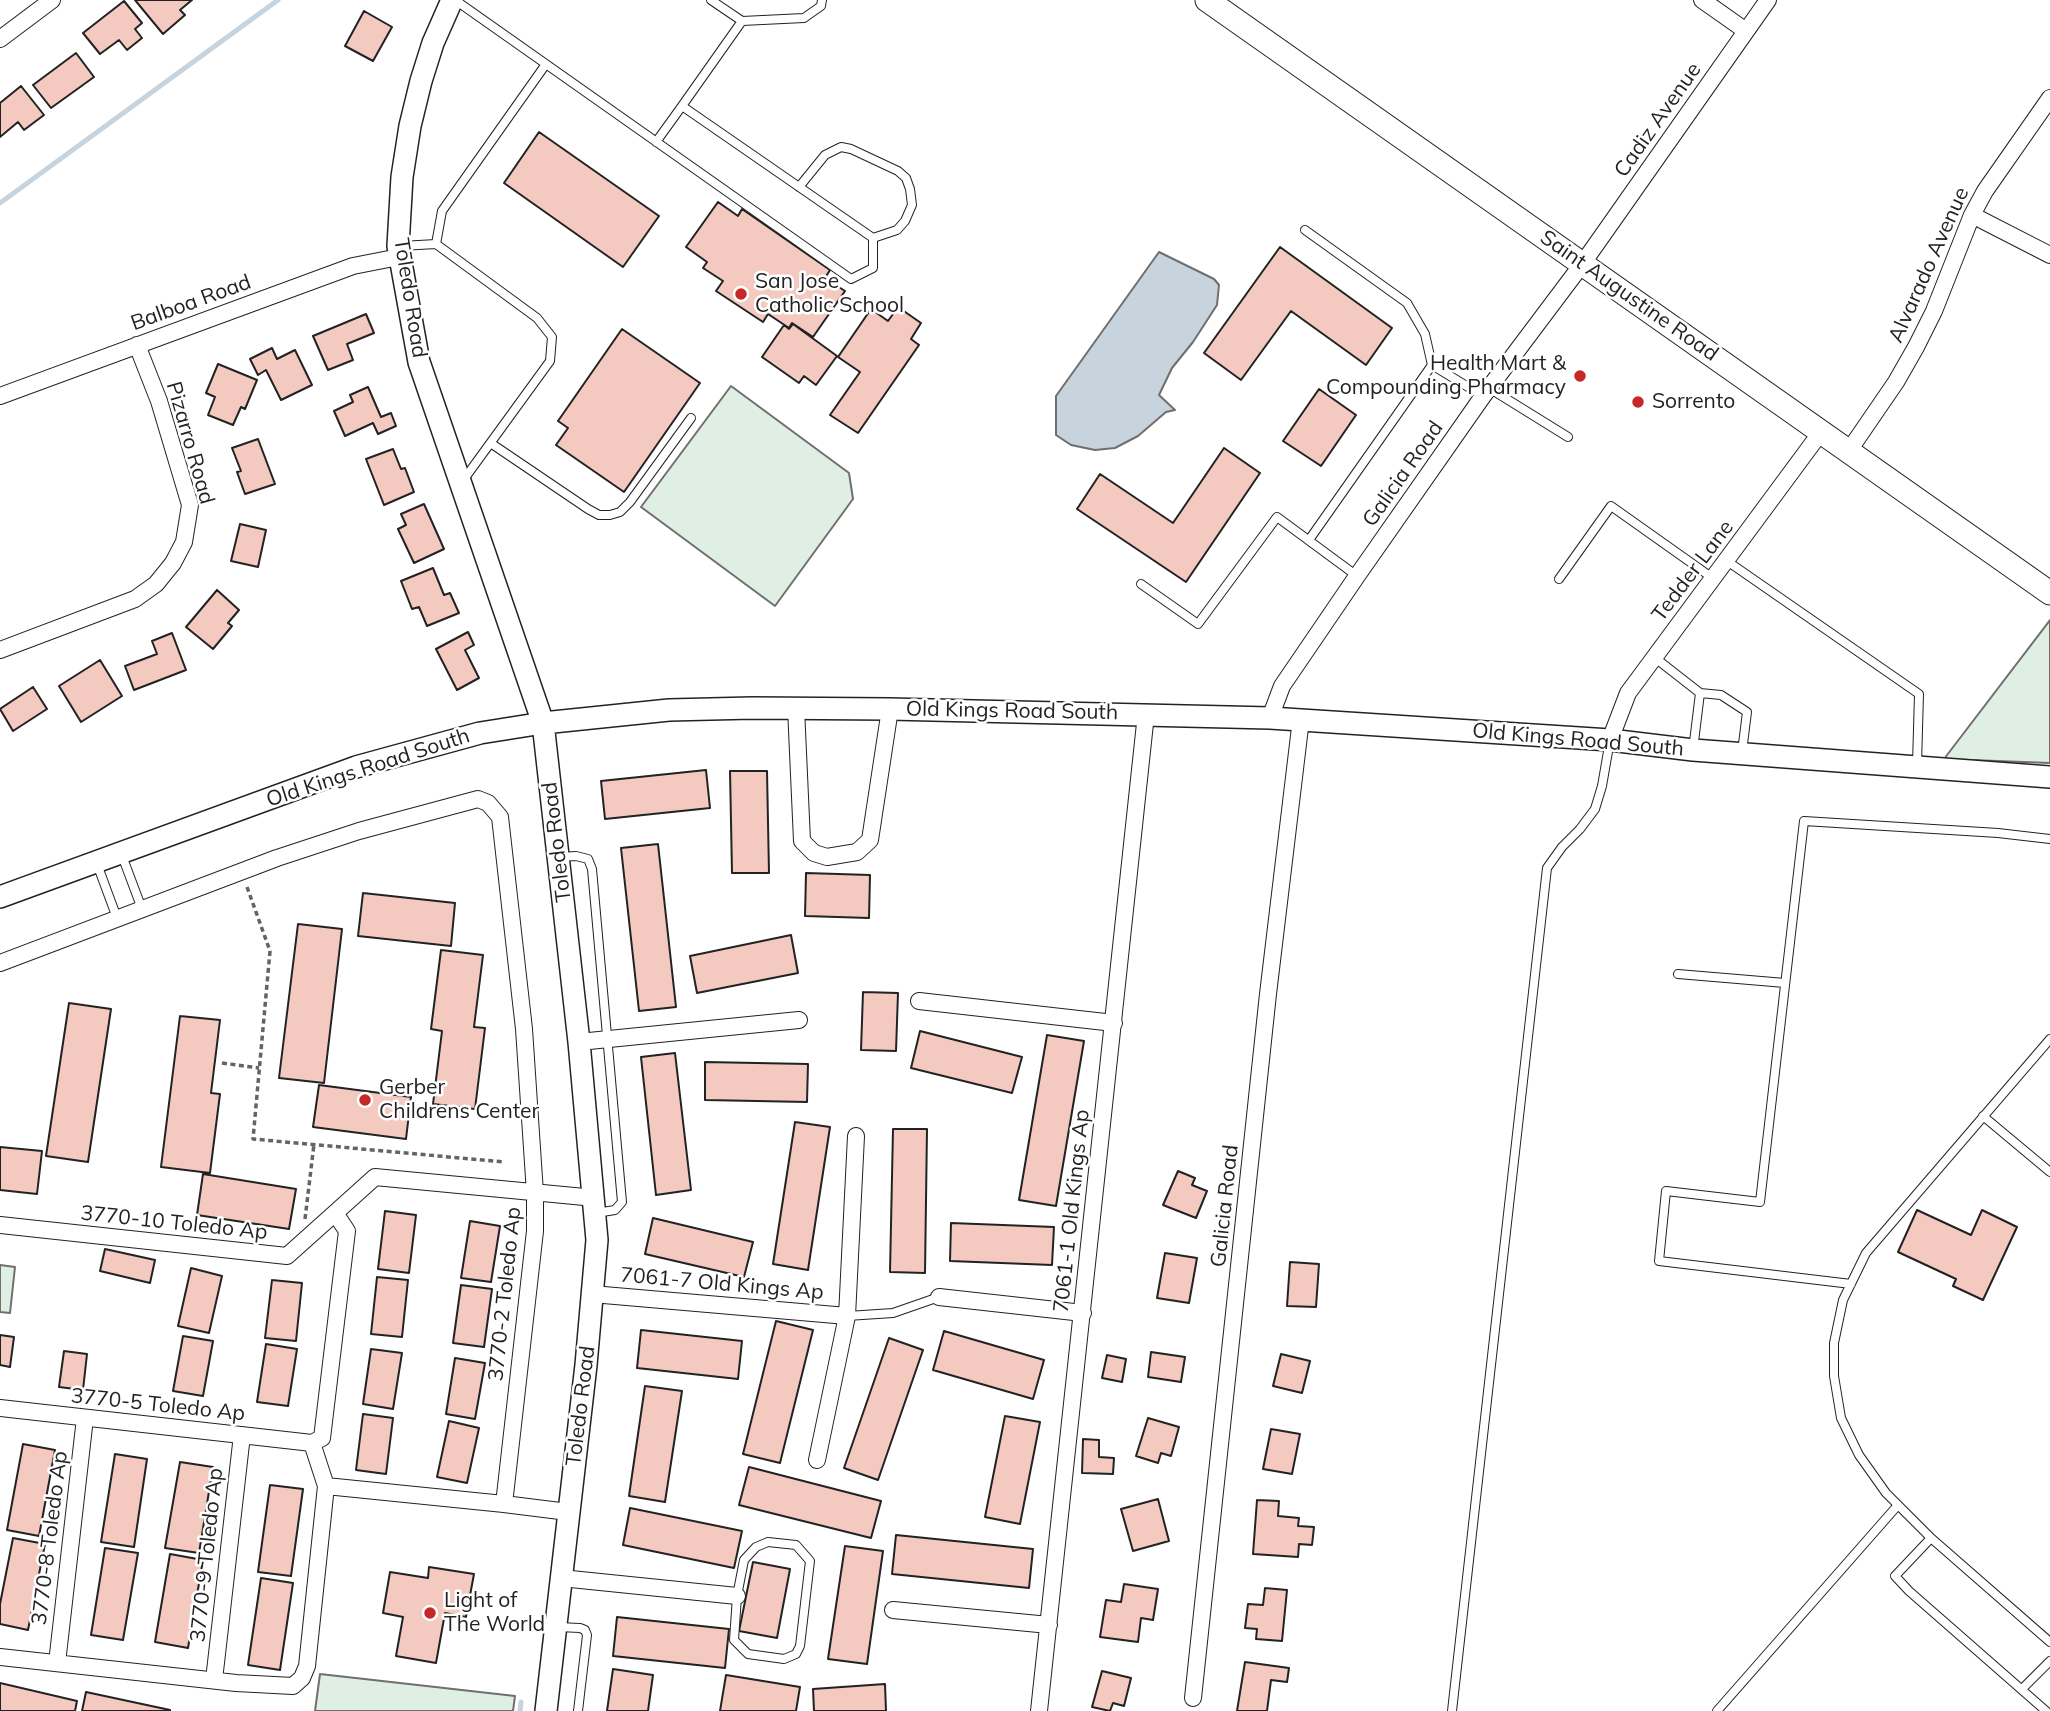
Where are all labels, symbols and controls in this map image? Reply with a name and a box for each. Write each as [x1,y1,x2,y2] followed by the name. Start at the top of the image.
[1609,58,1707,182] street label: Cadiz Avenue
[1883,183,1975,347] street label: Alvarado Avenue
[1535,225,1723,367] street label: Saint Augustine Road
[388,236,432,360] street label: Toledo Road
[755,269,904,319] place label: San Jose Catholic School
[127,270,255,336] street label: Balboa Road
[733,286,749,302] marker: San Jose Catholic School
[1326,351,1566,401] place label: Health Mart & Compounding Pharmacy
[1572,368,1588,384] marker: Health Mart & Compounding Pharmacy
[161,379,219,507] street label: Pizarro Road
[1652,389,1735,415] place label: Sorrento
[1630,394,1646,410] marker: Sorrento
[1357,416,1449,532] street label: Galicia Road
[1647,515,1739,627] street label: Tedder Lane
[906,697,1118,725] street label: Old Kings Road South
[1471,718,1685,762] street label: Old Kings Road South
[263,723,473,813] street label: Old Kings Road South
[537,780,577,904] street label: Toledo Road
[379,1075,539,1125] place label: Gerber Childrens Center
[357,1092,373,1108] marker: Gerber Childrens Center
[1049,1108,1095,1314] street label: 7061-1 Old Kings Ap
[1206,1144,1244,1268] street label: Galicia Road
[79,1201,269,1245] street label: 3770-10 Toledo Ap
[483,1206,527,1382] street label: 3770-2 Toledo Ap
[619,1263,825,1305] street label: 7061-7 Old Kings Ap
[561,1344,601,1468] street label: Toledo Road
[70,1383,246,1427] street label: 3770-5 Toledo Ap
[27,1450,73,1626] street label: 3770-8 Toledo Ap
[185,1467,229,1643] street label: 3770-9 Toledo Ap
[444,1588,545,1638] place label: Light of The World
[422,1605,438,1621] marker: Light of The World

